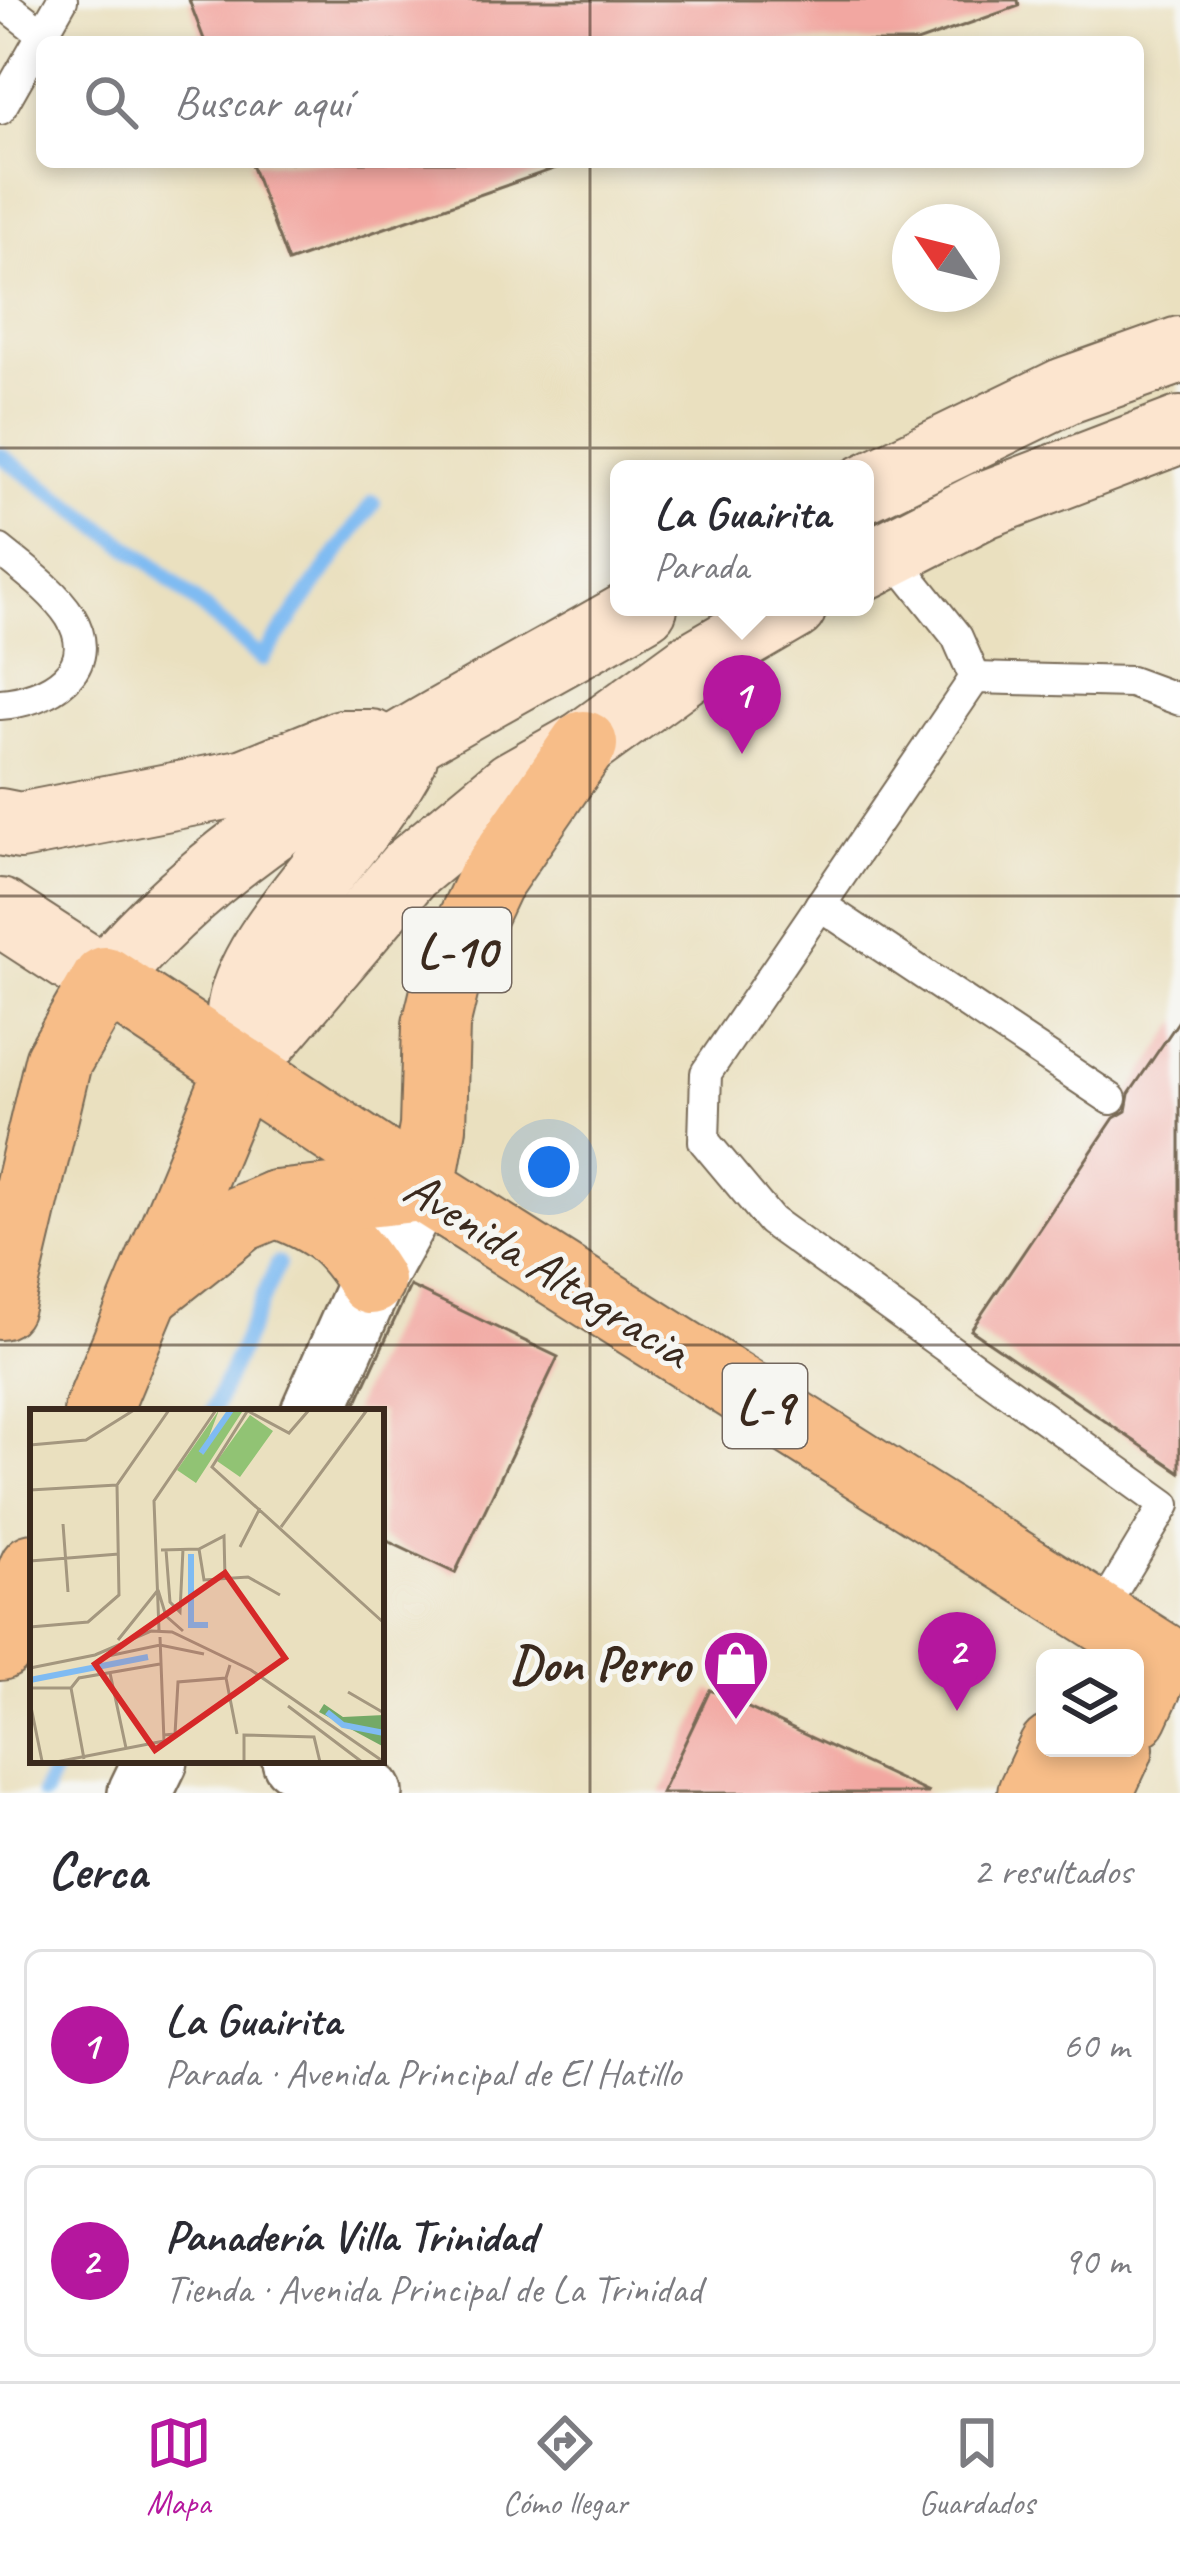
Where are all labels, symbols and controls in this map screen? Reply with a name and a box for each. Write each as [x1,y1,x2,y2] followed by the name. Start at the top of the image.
[36,36,1144,168] search box
[78,69,144,135] icon: search
[174,74,350,131] text: Buscar aquí
[892,204,1000,312] north arrow
[610,460,874,616] popup
[654,485,830,542] text: La Guairita
[654,542,749,591] text: Parada
[703,655,781,754] pin: 1
[403,908,511,992] road number: L-10
[519,1137,579,1197] your location
[393,1156,705,1384] street label: Avenida Altagracia
[723,1364,807,1448] road number: L-9
[30,1409,384,1763] inset map
[918,1612,996,1711] pin: 2
[701,1628,771,1722] shop icon: Don Perro
[510,1632,694,1696] place label: Don Perro
[1036,1649,1144,1757] map controls
[1036,1649,1144,1757] button: layers
[48,1839,147,1903] text: Cerca
[973,1847,1132,1896] text: 2 resultados
[165,1992,341,2049] text: La Guairita
[81,2021,99,2070] text: 1
[1063,2021,1129,2070] text: 60 m
[165,2049,681,2098] text: Parada · Avenida Principal de El Hatillo
[165,2208,536,2265] text: Panadería Villa Trinidad
[81,2237,99,2286] text: 2
[1063,2237,1129,2286] text: 90 m
[165,2265,702,2314] text: Tienda · Avenida Principal de La Trinidad
[146,2410,212,2524] tab: Mapa
[503,2410,628,2524] tab: Cómo llegar
[919,2410,1034,2524] tab: Guardados

